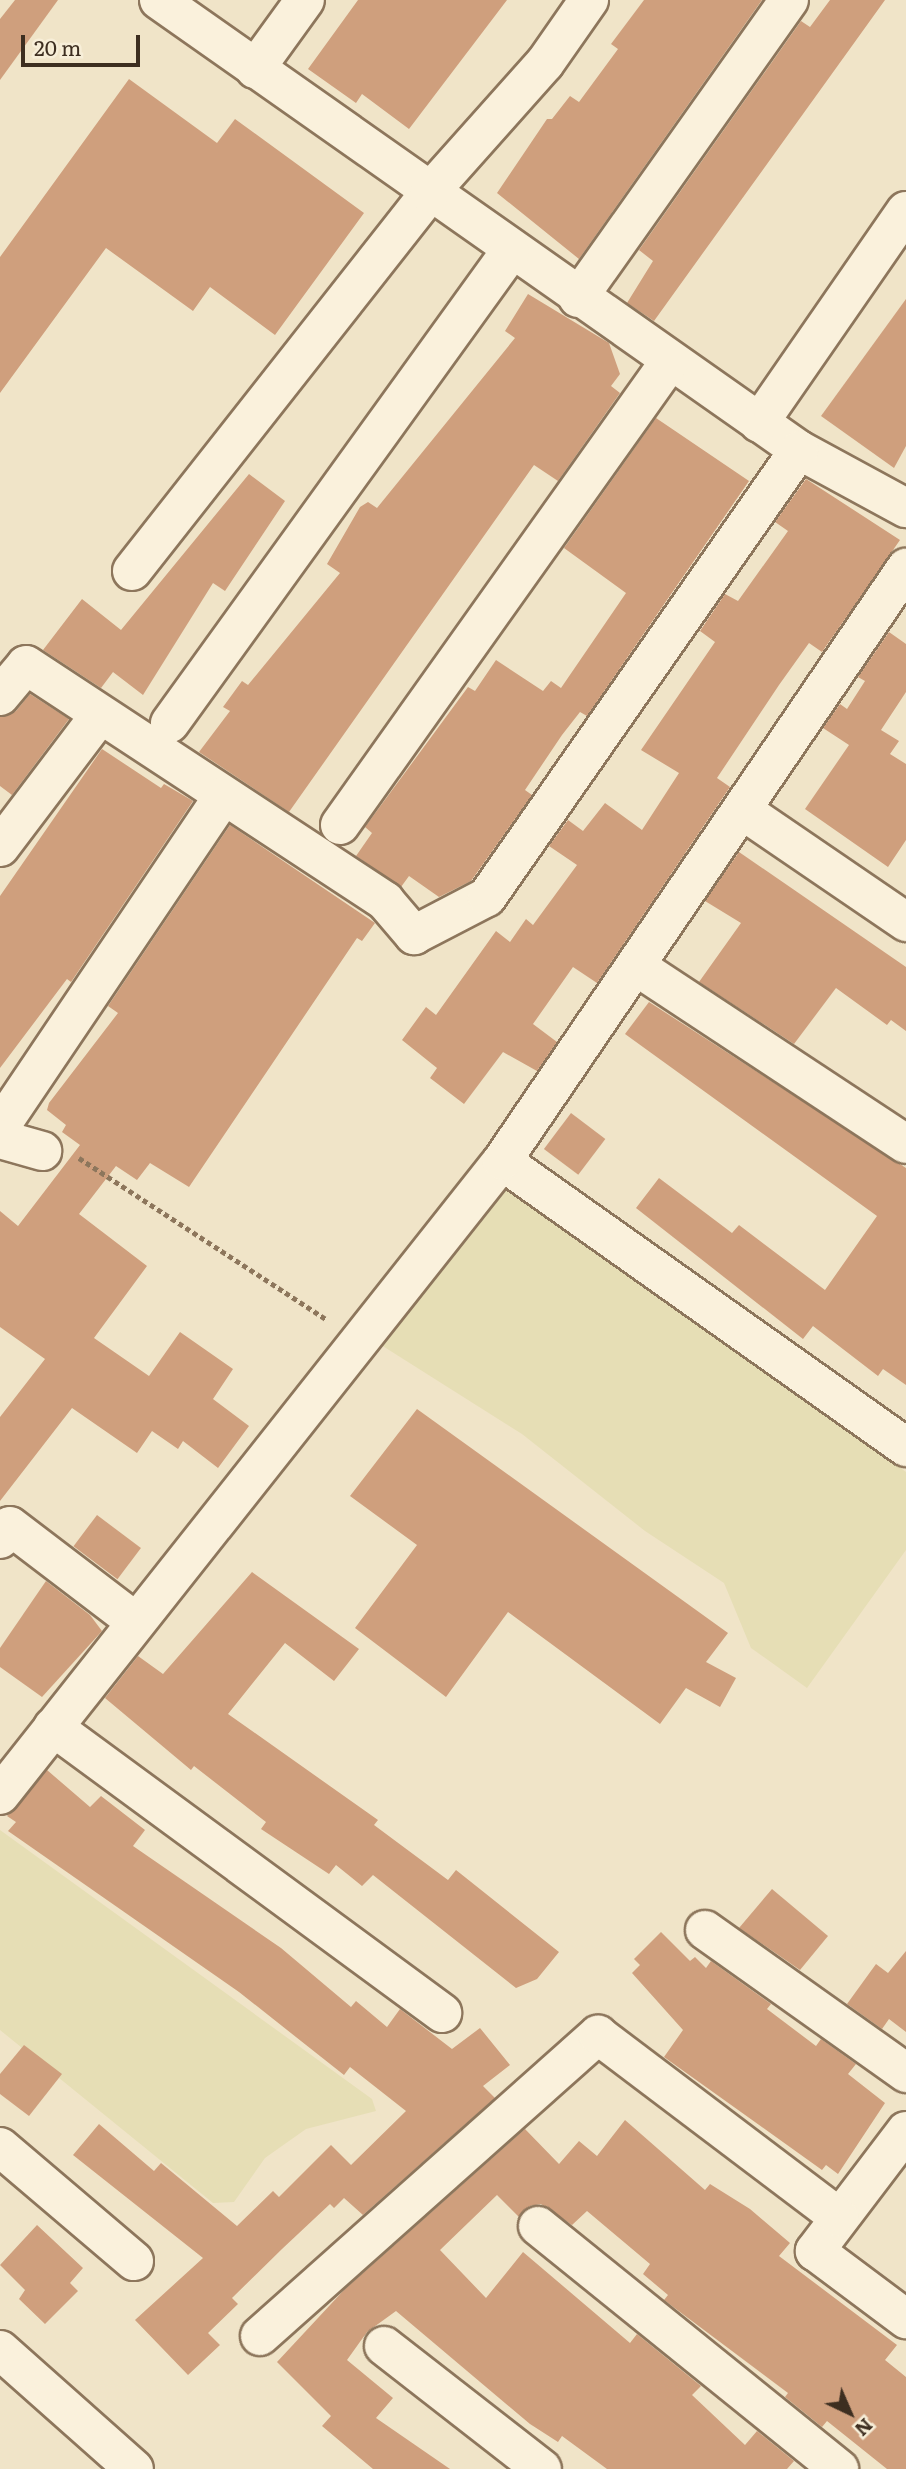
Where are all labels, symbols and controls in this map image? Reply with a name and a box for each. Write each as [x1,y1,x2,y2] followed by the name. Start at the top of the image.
[24,21,144,65] scale bar
[34,31,81,62] text: 20 m
[815,2378,885,2448] north arrow
[849,2412,880,2444] text: N

